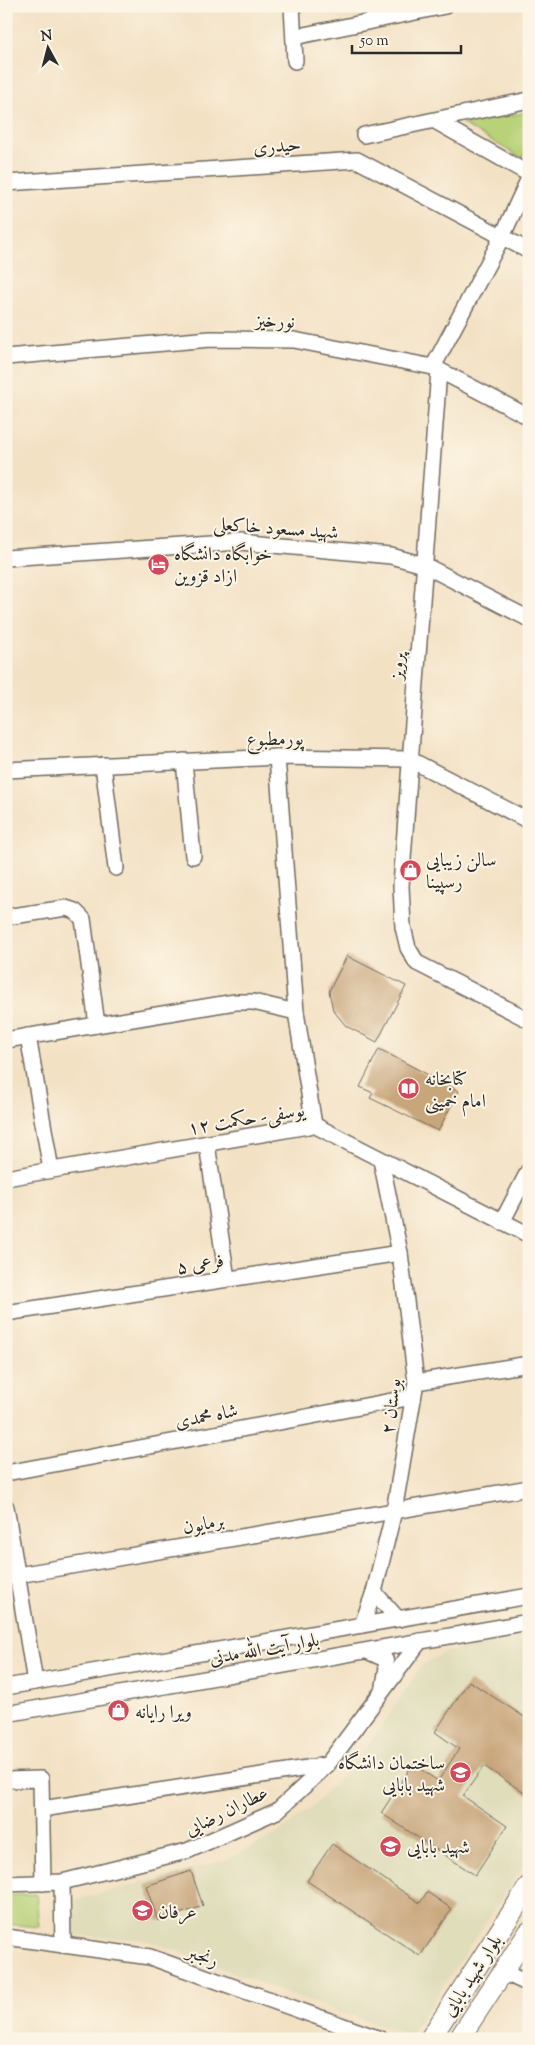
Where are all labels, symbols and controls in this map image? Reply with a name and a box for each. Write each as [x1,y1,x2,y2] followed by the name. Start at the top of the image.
[22,22,72,72] north arrow
[352,22,461,54] scale bar
[40,26,53,48] text: N
[359,31,389,52] text: 50 m
[252,132,302,163] street label: حیدری
[253,308,295,337] street label: نورخیز
[212,512,339,547] street label: شهید مسعود خاکعلی
[174,541,272,591] place label: خوابگاه دانشگاه ازاد قزوین
[146,552,170,576] hotel icon: خوابگاه دانشگاه ازاد قزوین
[384,650,413,683] street label: پرویز
[246,726,305,754] street label: پورمطبوع
[426,848,496,897] place label: سالن زیبایی رسپینا
[398,858,422,882] shop icon: سالن زیبایی رسپینا
[425,1067,486,1117] place label: کتابخانه امام خمینی
[397,1077,421,1101] library icon: کتابخانه امام خمینی
[186,1098,308,1143] street label: یوسفی- حکمت ۱۲
[175,1248,226,1283] street label: فرعی ۵
[376,1377,409,1436] street label: بوستان ۲
[173,1398,240,1437] street label: شاه محمدی
[181,1508,227,1542] street label: برمایون
[207,1625,322,1673] street label: بلوار آیت الله مدنی
[107,1699,131,1723] shop icon: ویرا رایانه
[135,1700,192,1727] place label: ویرا رایانه
[338,1750,445,1800] place label: ساختمان دانشگاه شهید بابایی
[449,1761,473,1785] school or university icon: ساختمان دانشگاه شهید بابایی
[181,1780,273,1844] street label: عطاران رضایی
[379,1834,403,1858] school or university icon: شهید بابایی
[407,1835,470,1862] place label: شهید بابایی
[130,1899,154,1923] school or university icon: عرفان
[158,1900,197,1927] place label: عرفان
[436,1930,510,2023] street label: بلوار شهید بابایی
[181,1939,222,1976] street label: رنجبر

